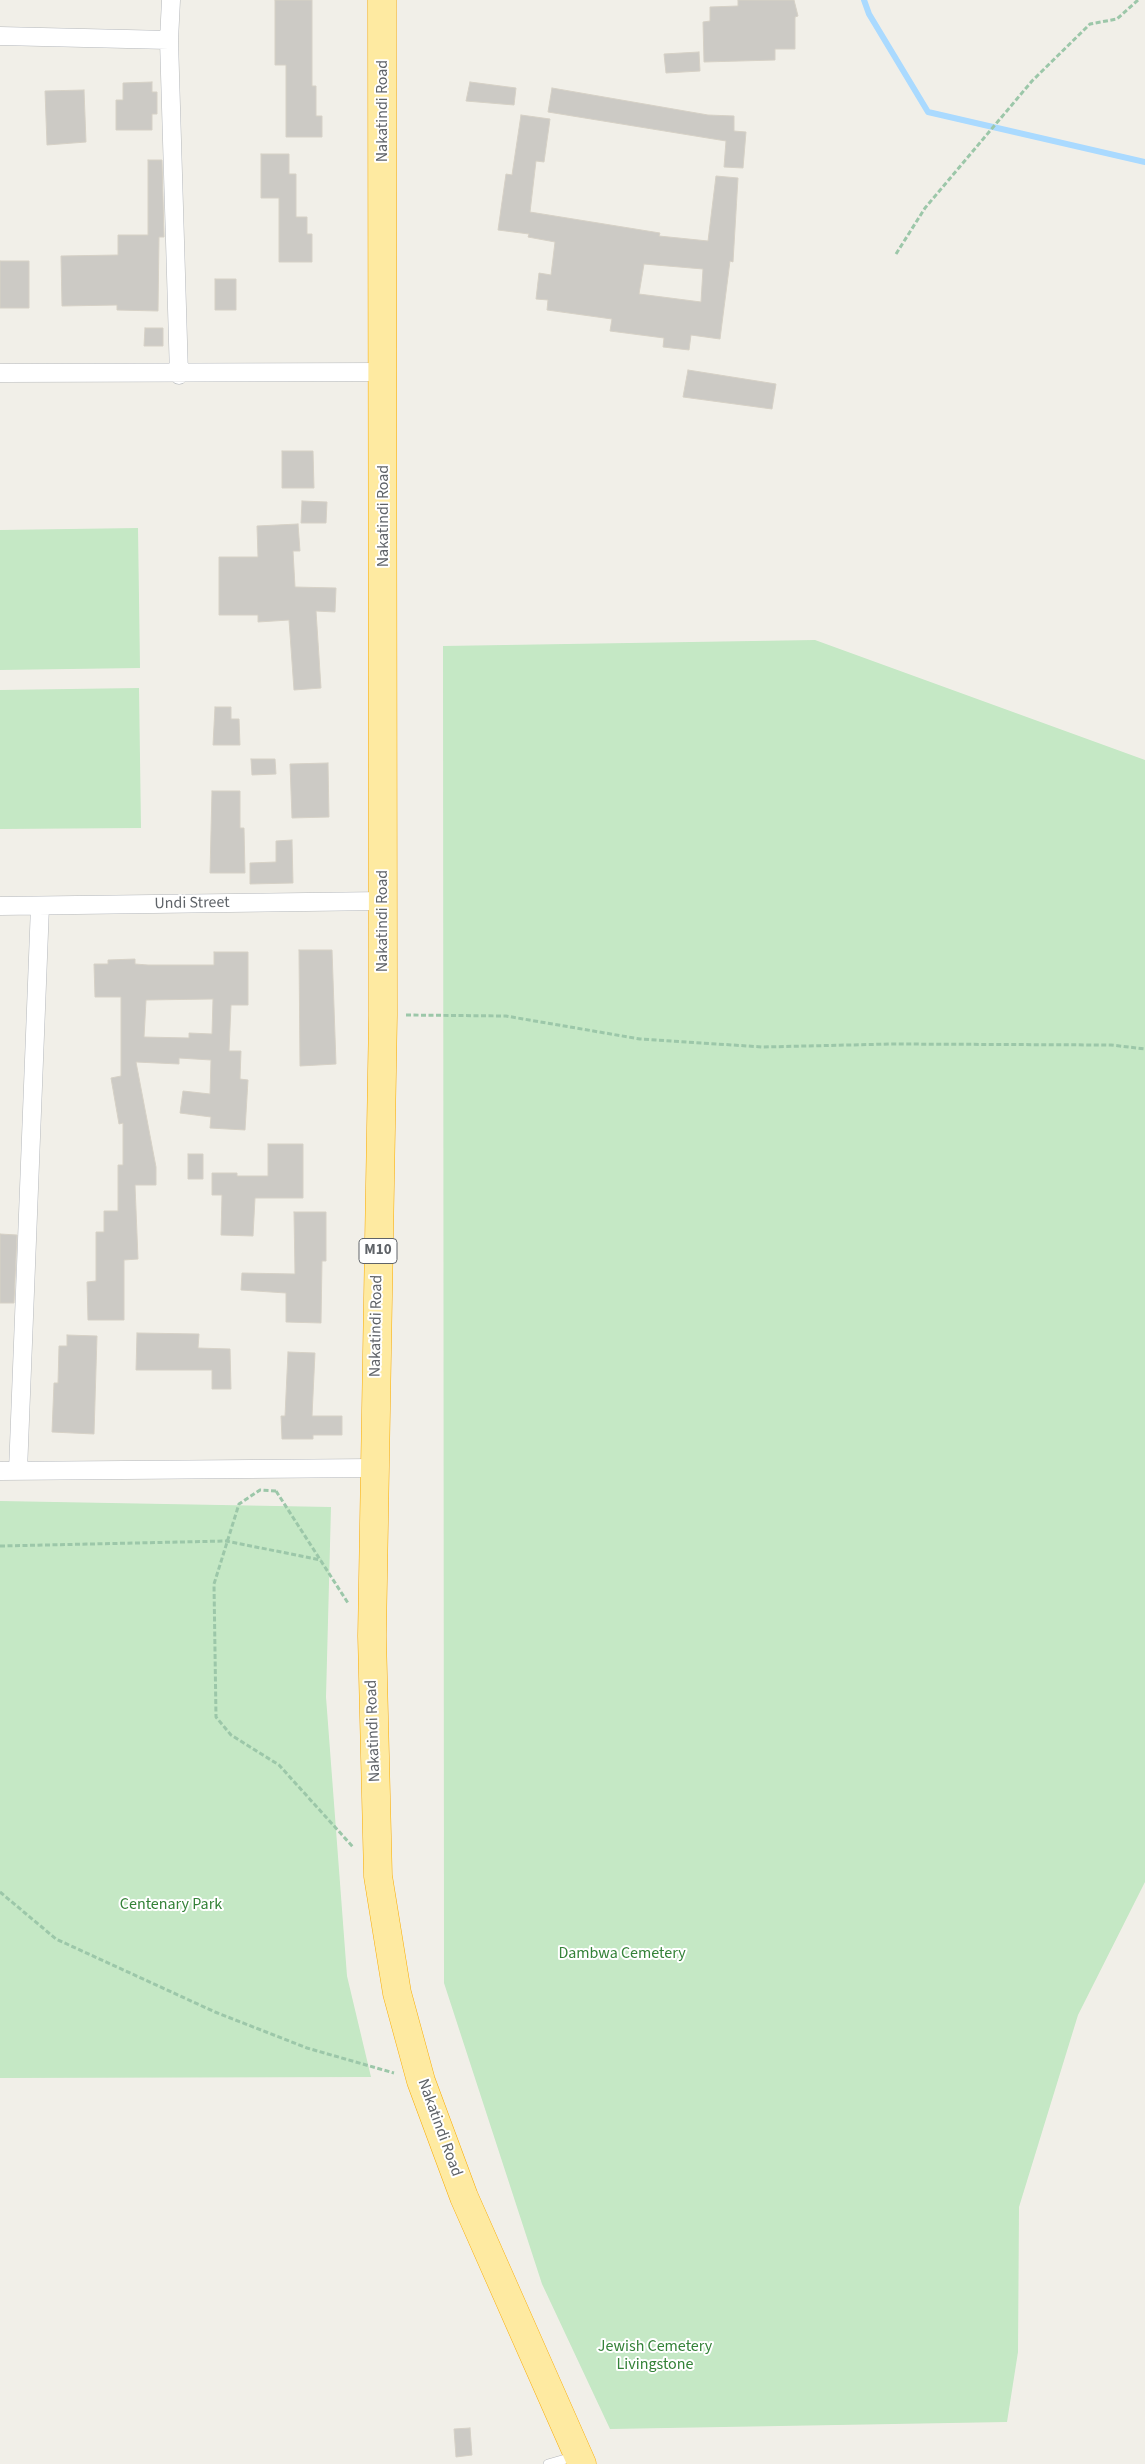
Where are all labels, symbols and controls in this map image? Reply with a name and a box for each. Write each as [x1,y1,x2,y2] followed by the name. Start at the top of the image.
[373,60,393,162] street label: Nakatindi Road
[374,465,394,567] street label: Nakatindi Road
[373,870,393,972] street label: Nakatindi Road
[154,894,230,914] street label: Undi Street
[359,1238,397,1264] road number: M10
[367,1275,387,1377] street label: Nakatindi Road
[363,1679,385,1783] street label: Nakatindi Road
[120,1895,222,1915] park label: Centenary Park
[558,1944,686,1964] park label: Dambwa Cemetery
[412,2077,466,2179] street label: Nakatindi Road
[598,2337,712,2375] park label: Jewish Cemetery Livingstone

